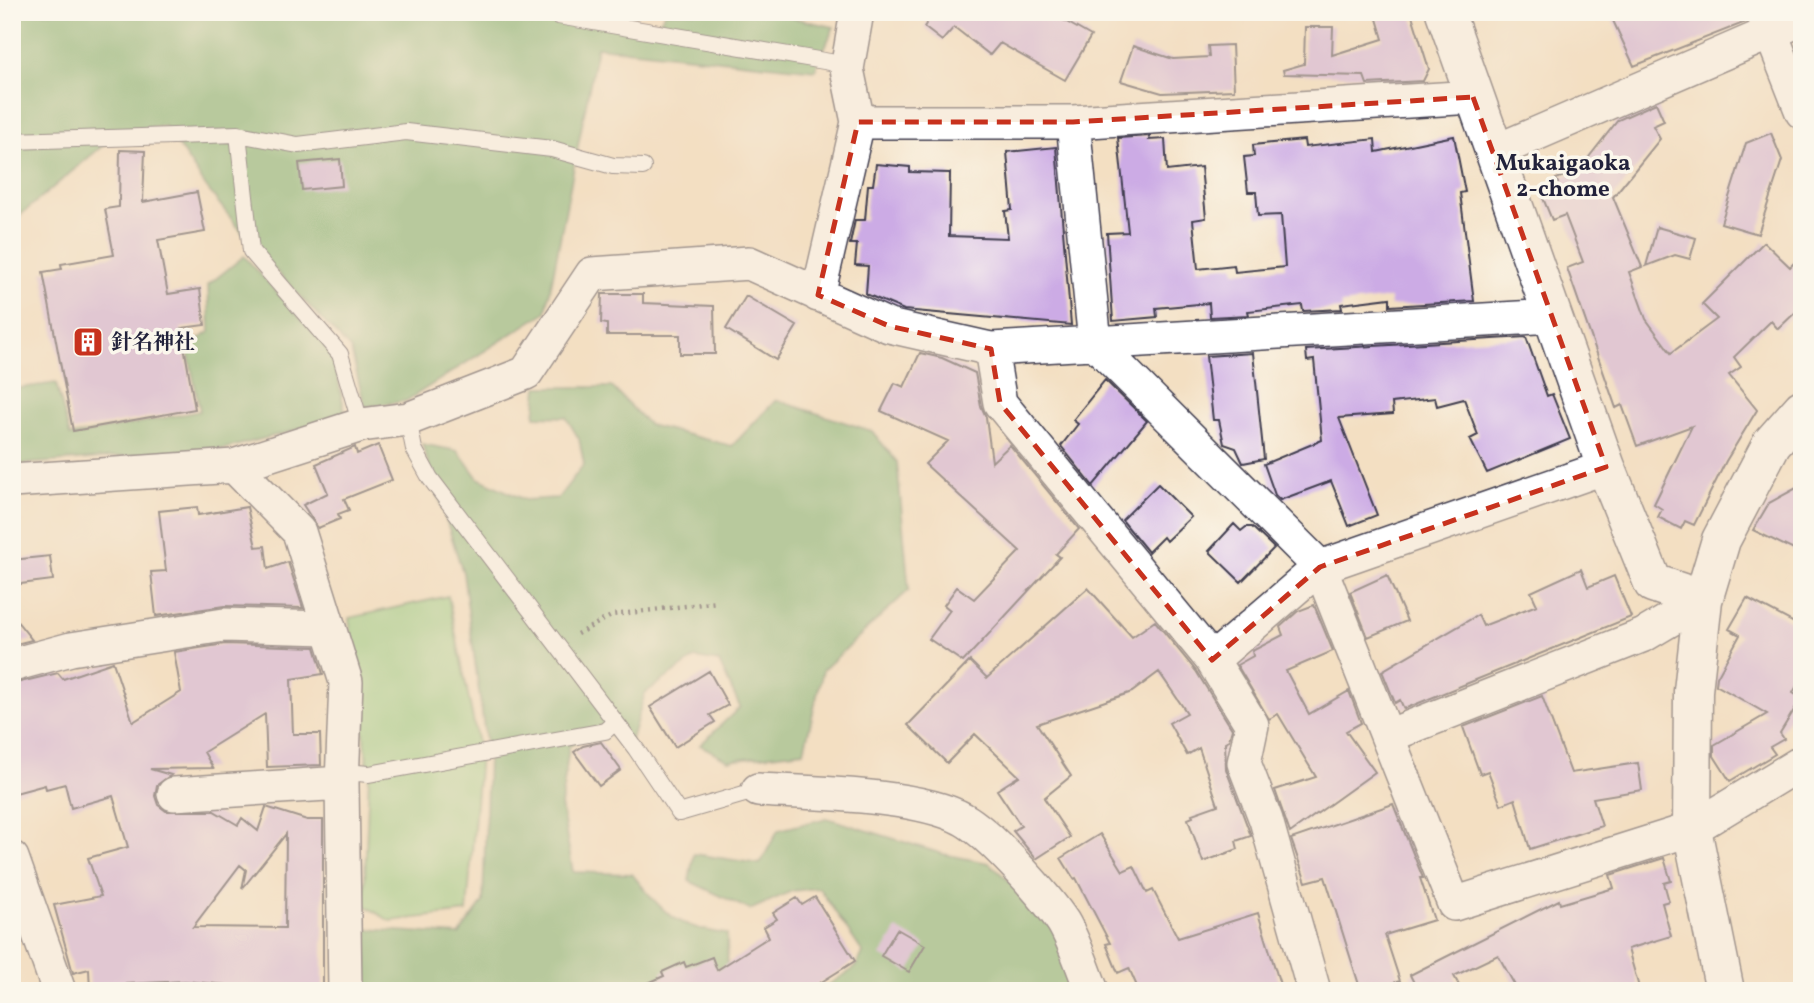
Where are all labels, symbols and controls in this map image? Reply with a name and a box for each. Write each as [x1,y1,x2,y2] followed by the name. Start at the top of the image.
[1495,148,1631,206] district label: Mukaigaoka 2-chome
[71,325,105,359] building icon: 針名神社
[111,329,195,358] place label: 針名神社

